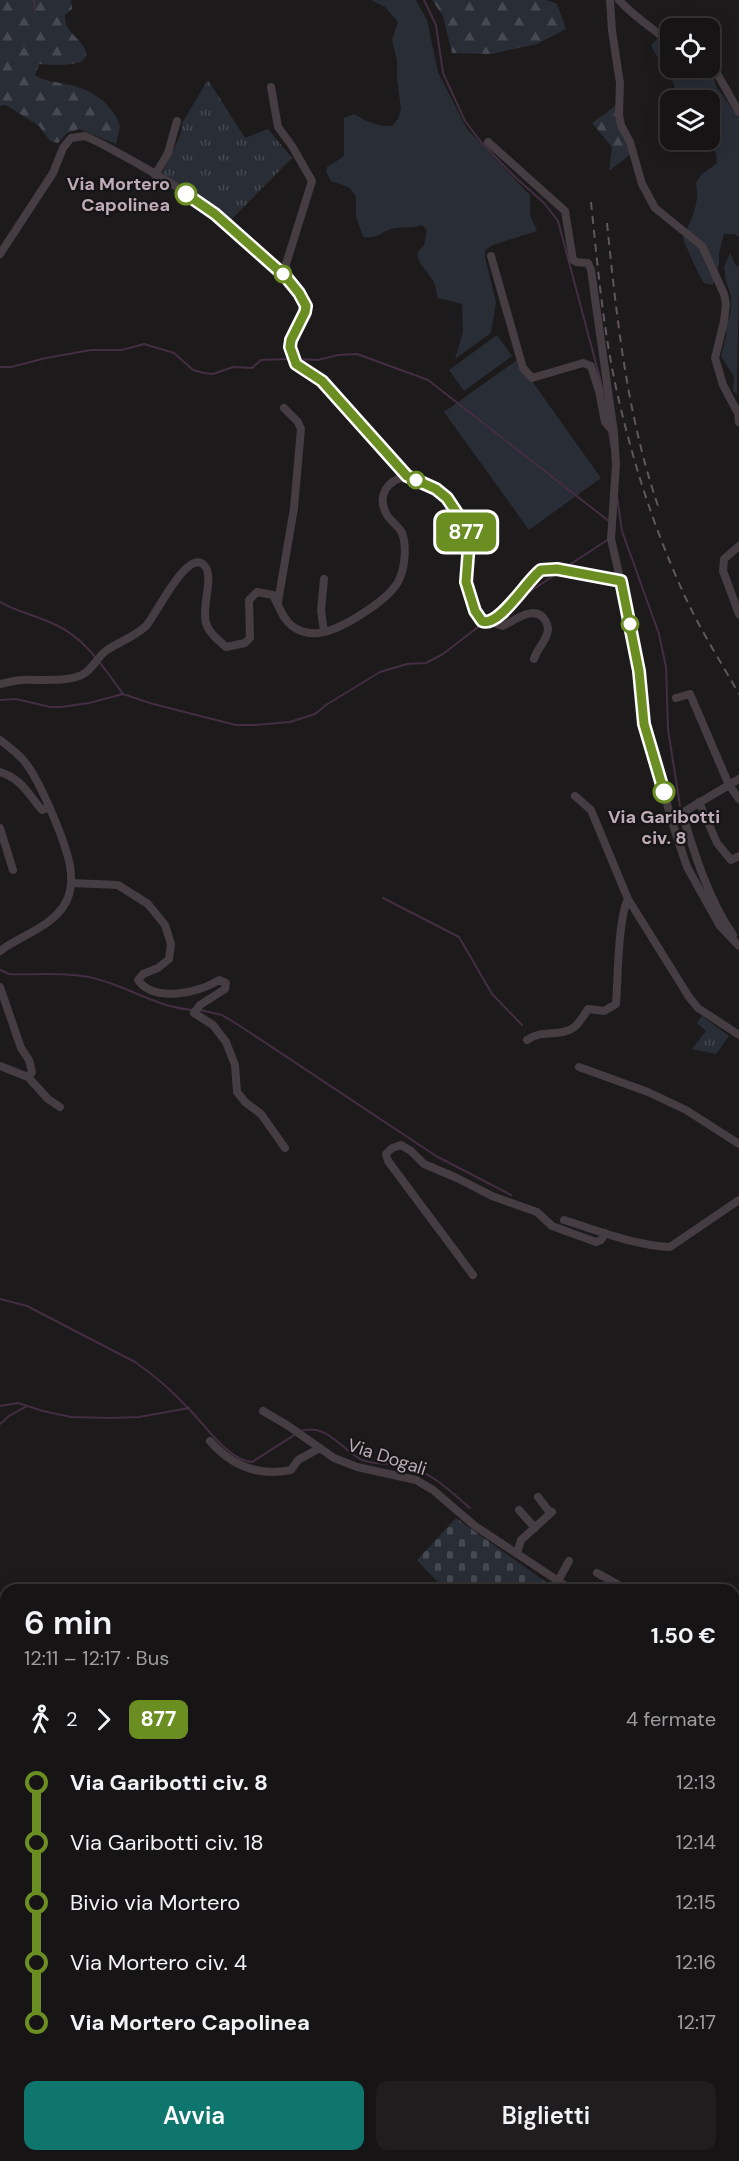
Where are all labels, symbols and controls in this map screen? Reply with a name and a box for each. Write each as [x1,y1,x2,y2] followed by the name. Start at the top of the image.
[660,18,720,150] map controls
[660,18,720,78] button: locate
[660,90,720,150] button: layers
[67,172,170,217] place label: Via Mortero Capolinea
[175,183,197,205] marker: Via Mortero Capolinea
[274,265,292,283] unlabelled marker
[407,471,425,489] unlabelled marker
[432,512,500,552] line badge: 877
[448,518,484,546] text: 877
[621,615,639,633] unlabelled marker
[653,781,675,803] marker: Via Garibotti civ. 8
[608,805,720,850] place label: Via Garibotti civ. 8
[344,1433,430,1481] street label: Via Dogali
[24,1601,112,1644] text: 6 min
[651,1621,716,1650] text: 1.50 €
[24,1645,169,1671] text: 12:11 – 12:17 · Bus
[24,1703,57,1736] icon: walk
[87,1703,120,1736] icon: forward
[141,1705,176,1733] text: 877
[66,1706,78,1732] text: 2
[626,1706,716,1732] text: 4 fermate
[70,1768,268,1797] text: Via Garibotti civ. 8
[676,1769,716,1795] text: 12:13
[70,1828,264,1857] text: Via Garibotti civ. 18
[676,1829,716,1855] text: 12:14
[70,1888,240,1917] text: Bivio via Mortero
[676,1889,716,1915] text: 12:15
[70,1948,247,1977] text: Via Mortero civ. 4
[675,1949,716,1975] text: 12:16
[70,2008,310,2037] text: Via Mortero Capolinea
[677,2009,716,2035] text: 12:17
[24,2081,364,2150] button: Avvia
[376,2081,716,2150] button: Biglietti

